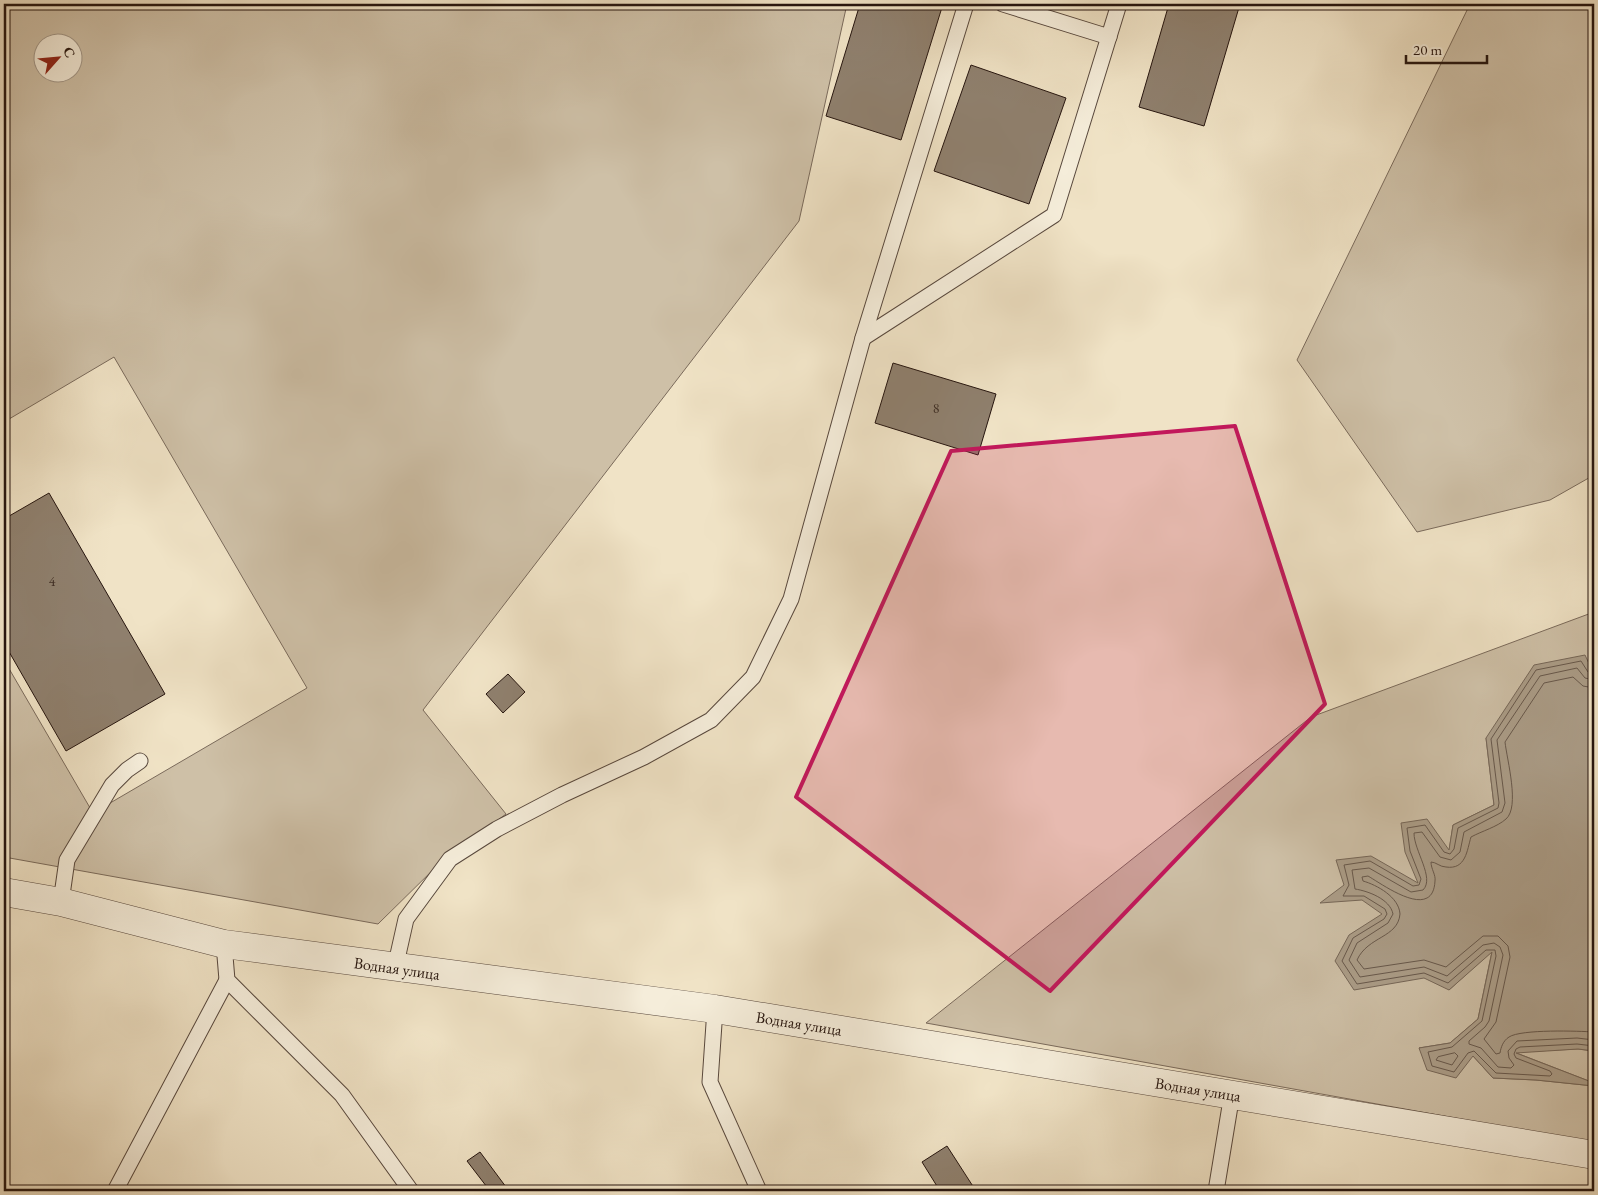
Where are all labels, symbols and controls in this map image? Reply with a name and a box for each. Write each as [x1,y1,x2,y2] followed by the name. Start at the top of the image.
[32,32,82,82] north arrow
[1406,32,1487,64] scale bar
[1413,40,1442,59] text: 20 m
[59,44,80,61] text: С
[933,399,940,417] house number: 8
[49,572,56,590] house number: 4
[353,952,442,985] street label: Водная улица
[754,1006,844,1041] street label: Водная улица
[1153,1072,1243,1107] street label: Водная улица

